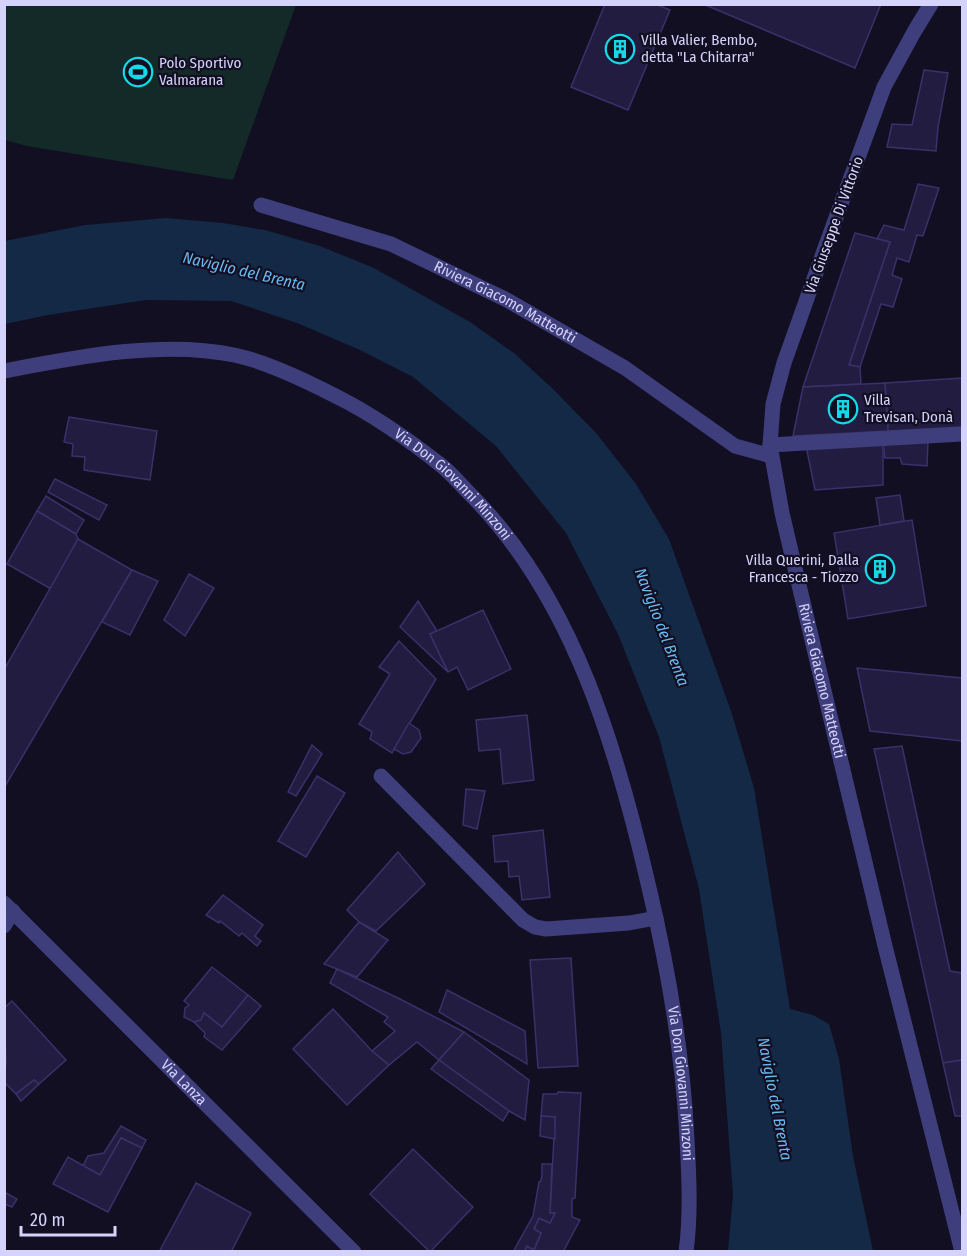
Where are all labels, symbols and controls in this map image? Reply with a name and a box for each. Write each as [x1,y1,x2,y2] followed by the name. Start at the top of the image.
[641,31,757,66] place label: Villa Valier, Bembo, detta "La Chitarra"
[604,33,636,65] building icon: Villa Valier, Bembo, detta "La Chitarra"
[159,54,241,89] place label: Polo Sportivo Valmarana
[122,56,154,88] sports icon: Polo Sportivo Valmarana
[801,154,867,296] street label: Via Giuseppe Di Vittorio
[181,248,307,294] water label: Naviglio del Brenta
[431,257,580,347] street label: Riviera Giacomo Matteotti
[864,391,953,426] place label: Villa Trevisan, Donà
[827,393,859,425] building icon: Villa Trevisan, Donà
[391,425,516,544] street label: Via Don Giovanni Minzoni
[746,551,859,586] place label: Villa Querini, Dalla Francesca - Tiozzo
[864,553,896,585] building icon: Villa Querini, Dalla Francesca - Tiozzo
[631,565,693,689] water label: Naviglio del Brenta
[795,601,849,760] street label: Riviera Giacomo Matteotti
[664,1005,697,1161] street label: Via Don Giovanni Minzoni
[754,1036,796,1162] water label: Naviglio del Brenta
[157,1056,210,1109] street label: Via Lanza
[21,1199,116,1237] scale bar
[30,1209,65,1231] text: 20 m

